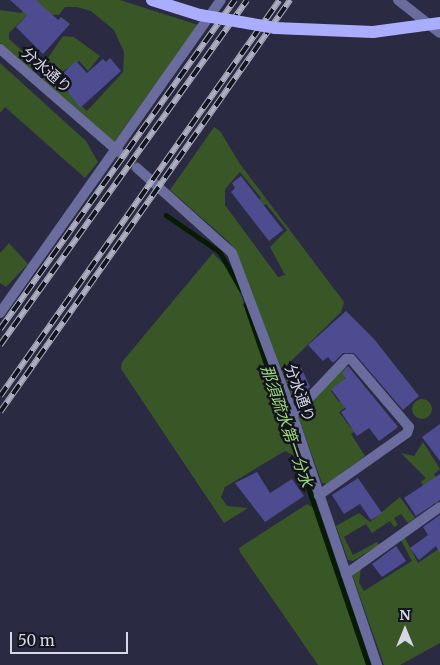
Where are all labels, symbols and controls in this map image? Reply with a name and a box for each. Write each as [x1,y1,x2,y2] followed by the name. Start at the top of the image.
[18,44,76,96] street label: 分水通り
[257,362,317,490] water label: 那須疏水第一分水
[281,362,319,424] street label: 分水通り
[380,605,430,655] north arrow
[399,606,411,624] text: N
[12,622,130,654] scale bar
[18,631,55,650] text: 50 m

